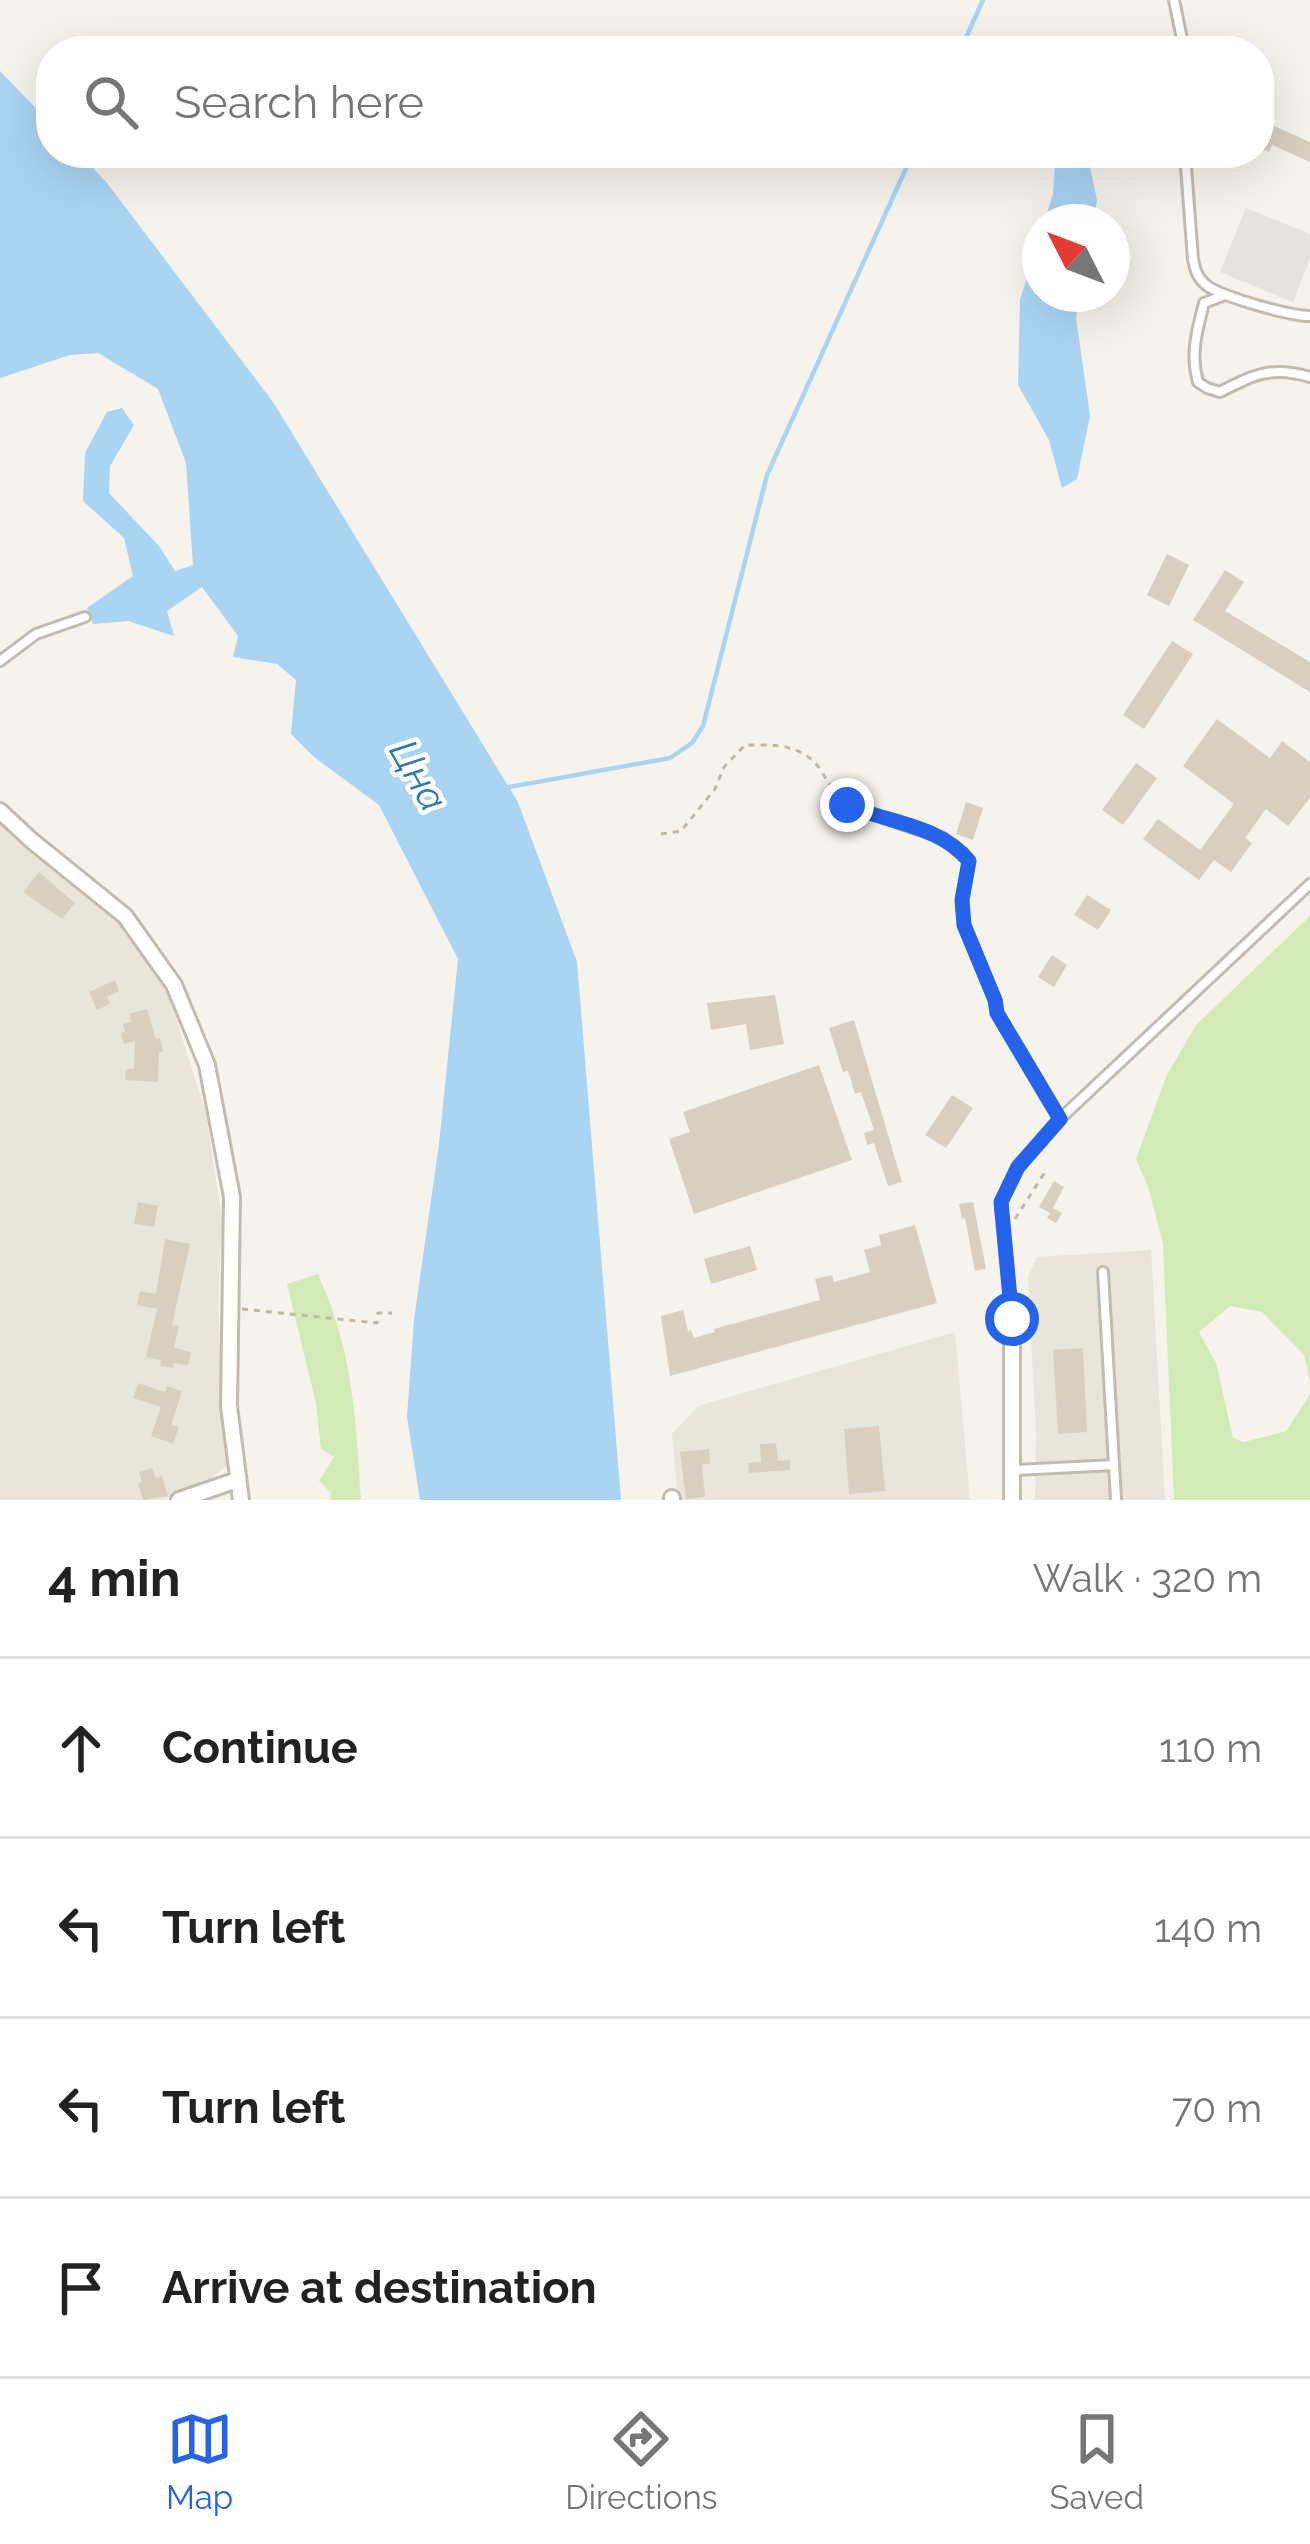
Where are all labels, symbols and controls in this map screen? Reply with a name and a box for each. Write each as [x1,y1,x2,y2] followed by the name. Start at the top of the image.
[36,36,1274,168] search box
[78,69,144,135] icon: search
[174,76,424,129] text: Search here
[1022,204,1130,312] north arrow
[380,731,458,819] water label: Цна
[820,778,874,832] route end
[985,1292,1039,1346] route start
[48,1548,181,1608] text: 4 min
[1033,1555,1262,1601] text: Walk · 320 m
[48,1715,114,1781] icon: ahead
[162,1721,358,1774] text: Continue
[1159,1725,1262,1771] text: 110 m
[48,1895,114,1961] icon: left
[162,1901,345,1954] text: Turn left
[1154,1905,1262,1951] text: 140 m
[48,2075,114,2141] icon: left
[162,2081,345,2134] text: Turn left
[1172,2085,1262,2131] text: 70 m
[48,2255,114,2321] icon: arrive
[162,2261,597,2314] text: Arrive at destination
[166,2406,233,2517] tab: Map
[565,2406,718,2517] tab: Directions
[1050,2406,1144,2517] tab: Saved

